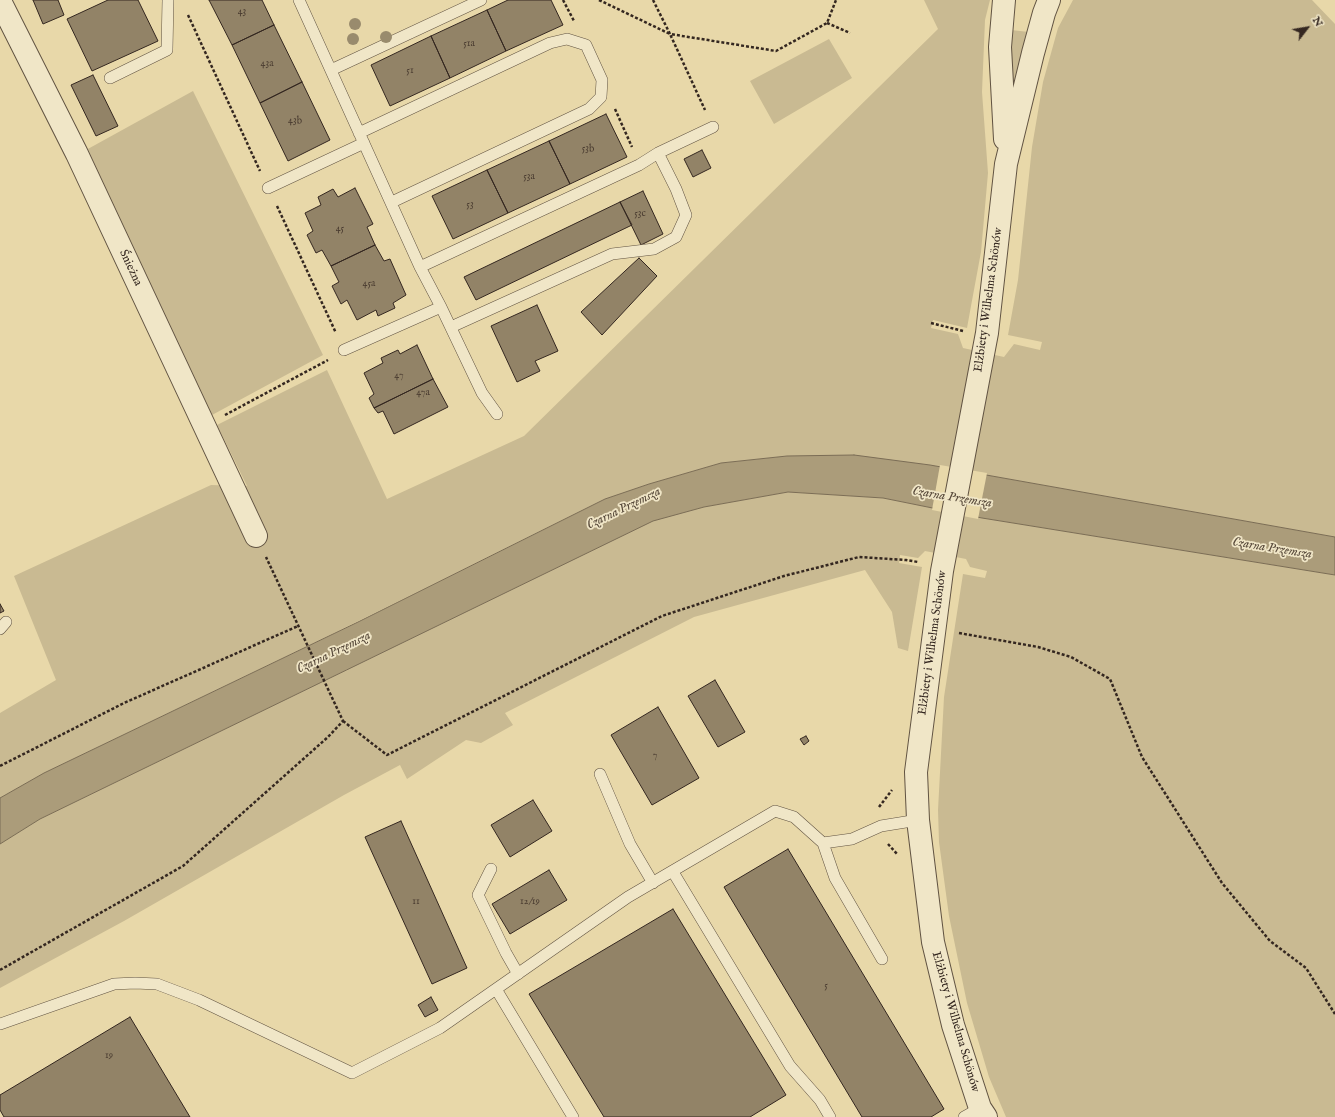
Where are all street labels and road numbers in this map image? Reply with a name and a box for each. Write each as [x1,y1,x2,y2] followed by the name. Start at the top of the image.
[972,227,1006,373] street label: Elżbiety i Wilhelma Schönów
[115,248,145,288] street label: Śnieżna
[916,570,950,716] street label: Elżbiety i Wilhelma Schönów
[928,950,982,1094] street label: Elżbiety i Wilhelma Schönów

